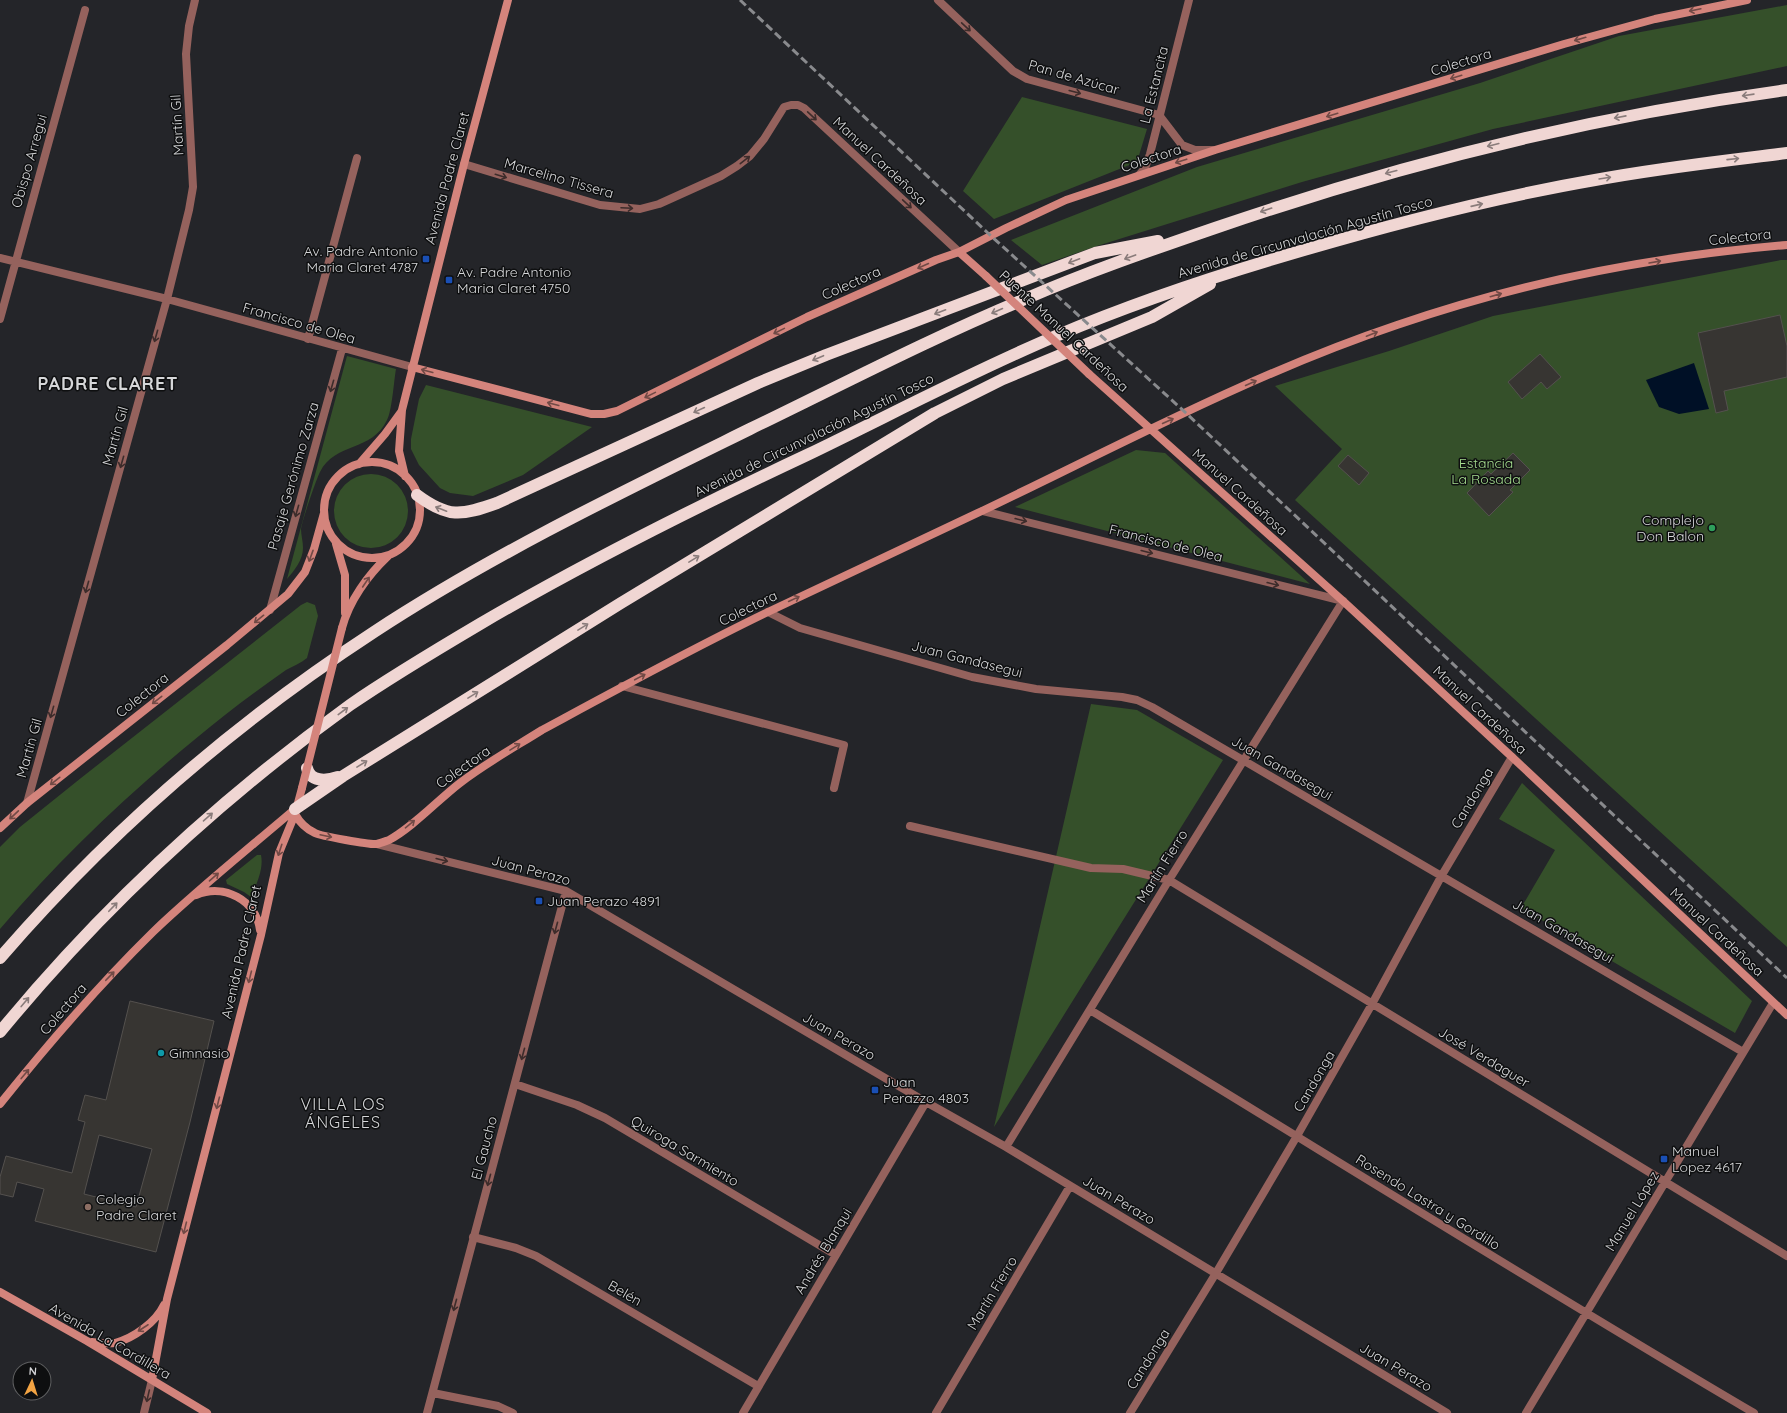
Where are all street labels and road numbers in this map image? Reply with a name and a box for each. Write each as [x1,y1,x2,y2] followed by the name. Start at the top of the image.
[1136,44,1172,126] street label: La Estancita
[1428,44,1494,80] street label: Colectora
[1026,55,1122,99] street label: Pan de Azúcar
[166,94,188,156] street label: Martín Gil
[421,110,473,246] street label: Avenida Padre Claret
[7,112,51,210] street label: Obispo Arregui
[829,113,931,209] street label: Manuel Cardeñosa
[1118,140,1184,176] street label: Colectora
[502,154,616,202] street label: Marcelino Tissera
[1176,192,1434,282] street label: Avenida de Circunvalación Agustín Tosco
[1708,225,1772,249] street label: Colectora
[819,262,883,304] street label: Colectora
[995,266,1133,396] street label: Puente Manuel Cardeñosa
[241,298,357,348] street label: Francisco de Olea
[691,369,937,501] street label: Avenida de Circunvalación Agustín Tosco
[263,400,323,552] street label: Pasaje Gerónimo Zarza
[98,404,132,468] street label: Martín Gil
[1189,445,1291,539] street label: Manuel Cardeñosa
[1107,520,1225,566] street label: Francisco de Olea
[716,586,780,630] street label: Colectora
[910,636,1024,682] street label: Juan Gandasegui
[1429,662,1531,758] street label: Manuel Cardeñosa
[112,669,172,721] street label: Colectora
[12,716,46,780] street label: Martín Gil
[1228,732,1336,804] street label: Juan Gandasegui
[432,742,494,792] street label: Colectora
[1447,764,1497,832] street label: Candonga
[1132,826,1192,906] street label: Martín Fierro
[489,851,573,889] street label: Juan Perazo
[217,883,265,1020] street label: Avenida Padre Claret
[1666,884,1768,980] street label: Manuel Cardeñosa
[1509,895,1617,967] street label: Juan Gandasegui
[36,979,90,1039] street label: Colectora
[799,1008,879,1064] street label: Juan Perazo
[1435,1023,1534,1092] street label: José Verdaguer
[1289,1047,1339,1115] street label: Candonga
[628,1112,742,1190] street label: Quiroga Sarmiento
[467,1114,501,1182] street label: El Gaucho
[1352,1150,1504,1254] street label: Rosendo Lastra y Gordillo
[1601,1168,1663,1254] street label: Manuel López
[1080,1171,1158,1229] street label: Juan Perazo
[790,1205,856,1297] street label: Andrés Blanqui
[963,1253,1021,1333] street label: Martín Fierro
[605,1276,645,1310] street label: Belén
[46,1299,174,1383] street label: Avenida La Cordillera
[1122,1325,1174,1393] street label: Candonga
[1357,1338,1435,1396] street label: Juan Perazo

